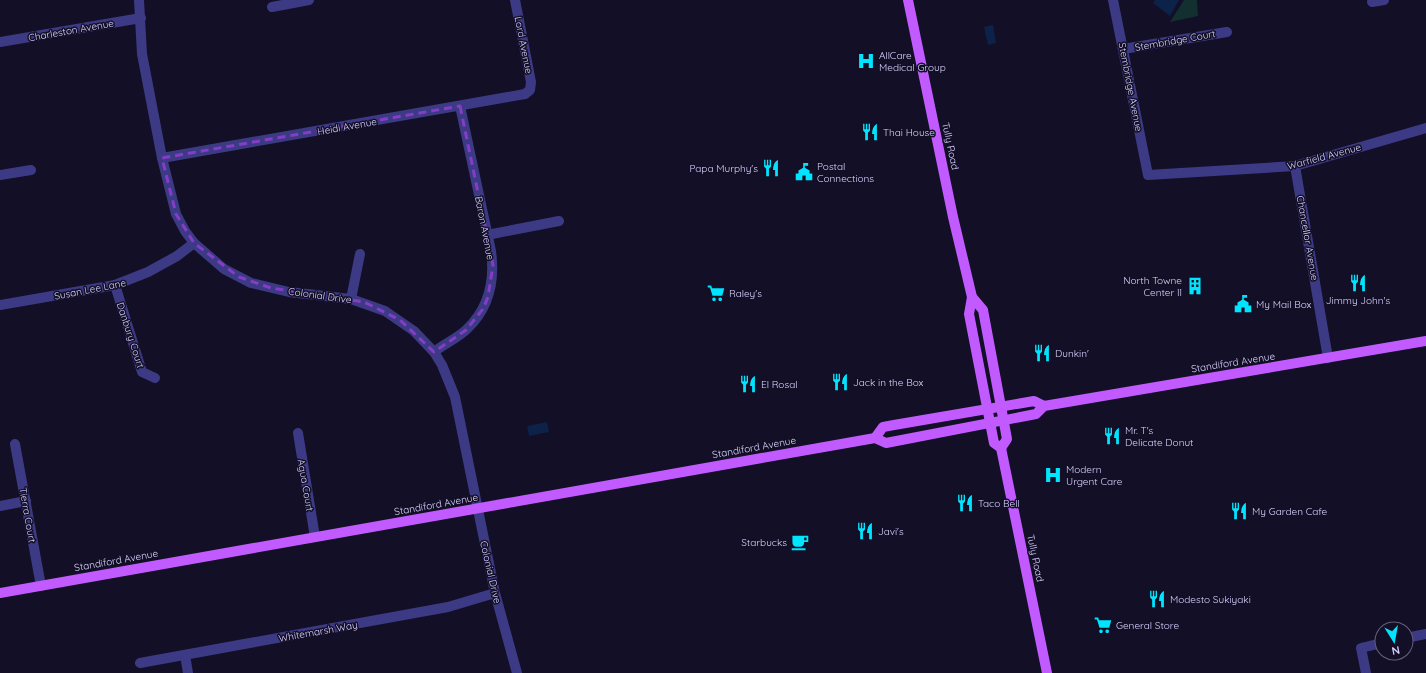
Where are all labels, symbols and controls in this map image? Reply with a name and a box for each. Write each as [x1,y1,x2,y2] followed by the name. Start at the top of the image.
[512,15,535,75] street label: Lord Avenue
[27,16,115,44] street label: Charleston Avenue
[1134,27,1217,54] street label: Stembridge Court
[1115,41,1146,133] street label: Stembridge Avenue
[879,49,946,74] place label: AllCare Medical Group
[856,51,876,71] hospital icon: AllCare Medical Group
[316,115,378,138] street label: Heidi Avenue
[939,121,962,171] street label: Tully Road
[860,122,880,142] restaurant icon: Thai House
[883,126,935,139] place label: Thai House
[1286,140,1363,173] street label: Warfield Avenue
[761,158,781,178] restaurant icon: Papa Murphy's
[817,160,874,185] place label: Postal Connections
[689,162,758,175] place label: Papa Murphy's
[794,162,814,182] public building icon: Postal Connections
[472,195,497,262] street label: Baron Avenue
[1294,195,1321,282] street label: Chancellor Avenue
[1348,273,1368,293] restaurant icon: Jimmy John's
[1123,274,1182,299] place label: North Towne Center II
[53,276,127,303] street label: Susan Lee Lane
[1185,276,1205,296] building icon: North Towne Center II
[706,283,726,303] supermarket icon: Raley's
[287,285,353,306] street label: Colonial Drive
[729,287,762,300] place label: Raley's
[1233,294,1253,314] public building icon: My Mail Box
[1326,294,1390,307] place label: Jimmy John's
[1256,298,1312,311] place label: My Mail Box
[114,301,147,370] street label: Danbury Court
[1032,343,1052,363] restaurant icon: Dunkin'
[1055,347,1089,360] place label: Dunkin'
[1190,349,1276,376] street label: Standiford Avenue
[830,372,850,392] restaurant icon: Jack in the Box
[738,374,758,394] restaurant icon: El Rosal
[853,376,924,389] place label: Jack in the Box
[761,378,798,391] place label: El Rosal
[1125,424,1194,449] place label: Mr. T's Delicate Donut
[1102,426,1122,446] restaurant icon: Mr. T's Delicate Donut
[711,434,797,461] street label: Standiford Avenue
[295,458,317,513] street label: Agua Court
[1066,463,1123,488] place label: Modern Urgent Care
[1043,465,1063,485] hospital icon: Modern Urgent Care
[16,487,39,544] street label: Tierra Court
[393,491,479,518] street label: Standiford Avenue
[955,493,975,513] restaurant icon: Taco Bell
[978,497,1020,510] place label: Taco Bell
[1229,501,1249,521] restaurant icon: My Garden Cafe
[1252,505,1327,518] place label: My Garden Cafe
[855,521,875,541] restaurant icon: Javi's
[878,525,904,538] place label: Javi's
[790,532,810,552] cafe icon: Starbucks
[1024,533,1047,583] street label: Tully Road
[741,536,787,549] place label: Starbucks
[477,540,504,605] street label: Colonial Drive
[73,547,159,574] street label: Standiford Avenue
[1147,589,1167,609] restaurant icon: Modesto Sukiyaki
[1170,593,1251,606] place label: Modesto Sukiyaki
[1093,615,1113,635] supermarket icon: General Store
[278,618,359,645] street label: Whitemarsh Way
[1116,619,1179,632] place label: General Store
[1374,621,1414,661] north arrow
[1391,643,1401,658] text: N

